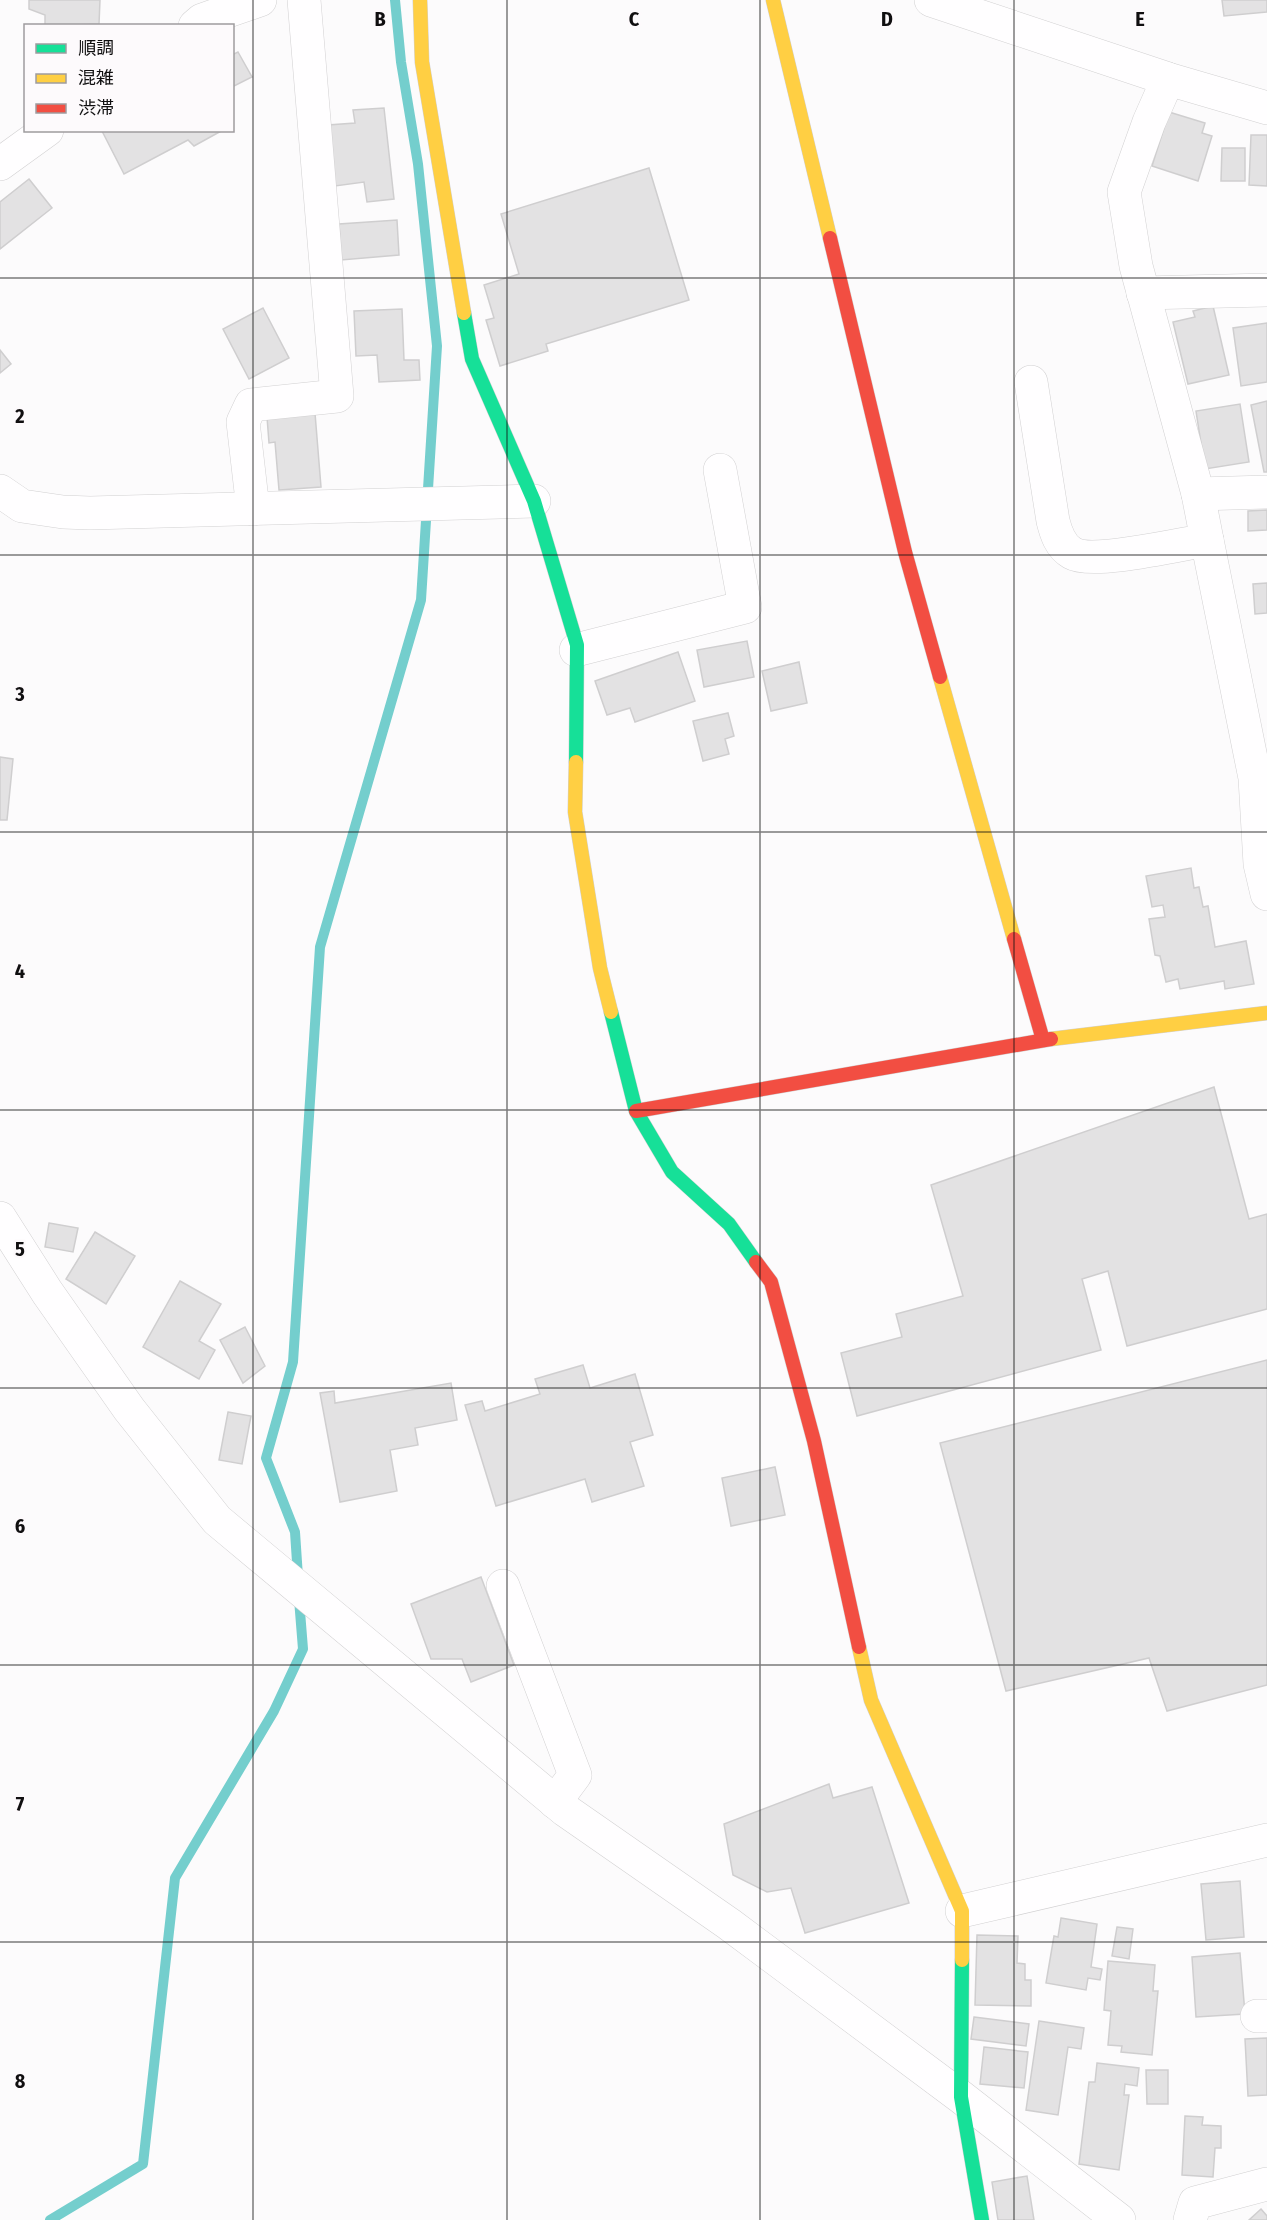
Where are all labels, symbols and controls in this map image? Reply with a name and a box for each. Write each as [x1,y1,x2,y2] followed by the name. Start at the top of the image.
[374,7,386,31] text: B
[629,7,640,31] text: C
[881,7,893,31] text: D
[1135,7,1145,31] text: E
[24,24,234,132] legend
[78,37,114,59] text: 順調
[78,67,114,89] text: 混雑
[78,97,114,119] text: 渋滞
[14,404,25,428] text: 2
[14,682,25,706] text: 3
[15,959,25,983] text: 4
[15,1237,25,1261] text: 5
[15,1514,25,1538] text: 6
[16,1792,25,1816] text: 7
[15,2069,26,2093] text: 8

